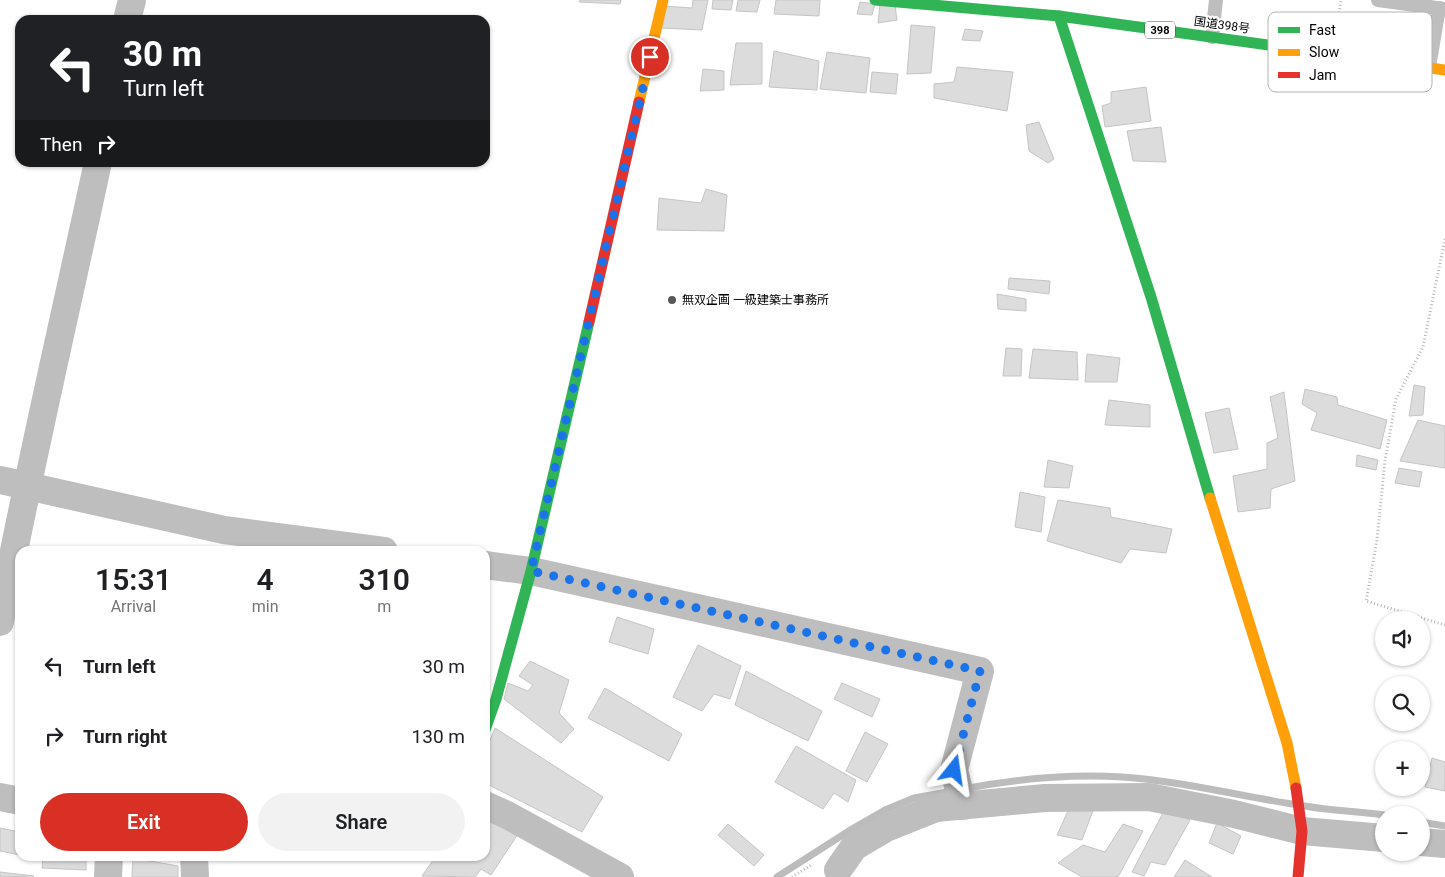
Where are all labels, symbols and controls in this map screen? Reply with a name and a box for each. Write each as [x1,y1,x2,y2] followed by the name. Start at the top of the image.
[1268,12,1432,92] legend
[1193,14,1251,36] street label: 国道398号
[1145,22,1175,38] road number: 398
[1309,22,1336,38] text: Fast
[123,34,202,75] text: 30 m
[40,35,105,100] icon: left
[629,36,671,78] pin
[636,43,664,71] icon: arrive
[1309,44,1340,60] text: Slow
[1309,67,1337,83] text: Jam
[123,76,204,101] text: Turn left
[92,130,120,158] icon: right
[40,133,82,156] text: Then
[682,293,829,307] place label: 無双企画 一級建築士事務所
[666,294,678,306] marker: 無双企画 一級建築士事務所
[95,562,172,597] text: 15:31
[257,562,274,597] text: 4
[359,562,410,597] text: 310
[111,597,156,616] text: Arrival
[252,597,279,616] text: min
[377,597,391,616] text: m
[1375,611,1430,861] map controls
[1375,611,1430,666] button: sound
[40,652,68,680] icon: left
[83,655,156,678] text: Turn left
[422,655,465,678] text: 30 m
[1375,676,1430,731] button: search
[40,722,68,750] icon: right
[83,725,167,748] text: Turn right
[412,725,465,748] text: 130 m
[1375,741,1430,796] button: +
[927,743,979,795] position arrow
[40,793,248,851] button: Exit
[258,793,465,851] button: Share
[1375,806,1430,861] button: −

